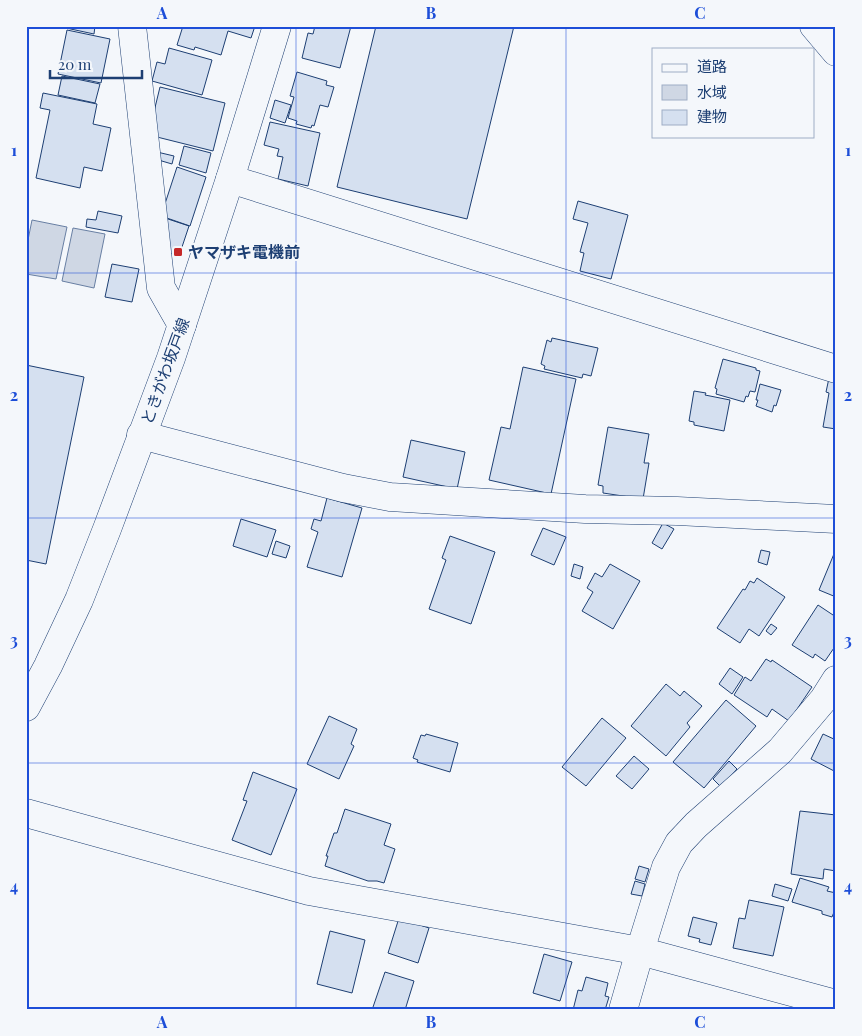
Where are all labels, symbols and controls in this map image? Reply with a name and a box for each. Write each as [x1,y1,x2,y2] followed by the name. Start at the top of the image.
[156,2,168,23] text: A
[426,2,437,23] text: B
[694,2,706,23] text: C
[50,48,142,80] scale bar
[652,48,814,138] legend
[58,54,92,74] text: 20 m
[697,56,727,76] text: 道路
[697,82,727,102] text: 水域
[697,106,727,126] text: 建物
[11,139,17,160] text: 1
[845,139,851,160] text: 1
[188,241,300,262] place label: ヤマザキ電機前
[172,246,184,258] marker: ヤマザキ電機前
[136,315,194,427] street label: ときがわ坂戸線
[10,384,18,405] text: 2
[844,384,852,405] text: 2
[10,629,18,650] text: 3
[844,629,852,650] text: 3
[10,875,18,896] text: 4
[844,875,852,896] text: 4
[156,1011,168,1032] text: A
[426,1011,437,1032] text: B
[694,1011,706,1032] text: C

